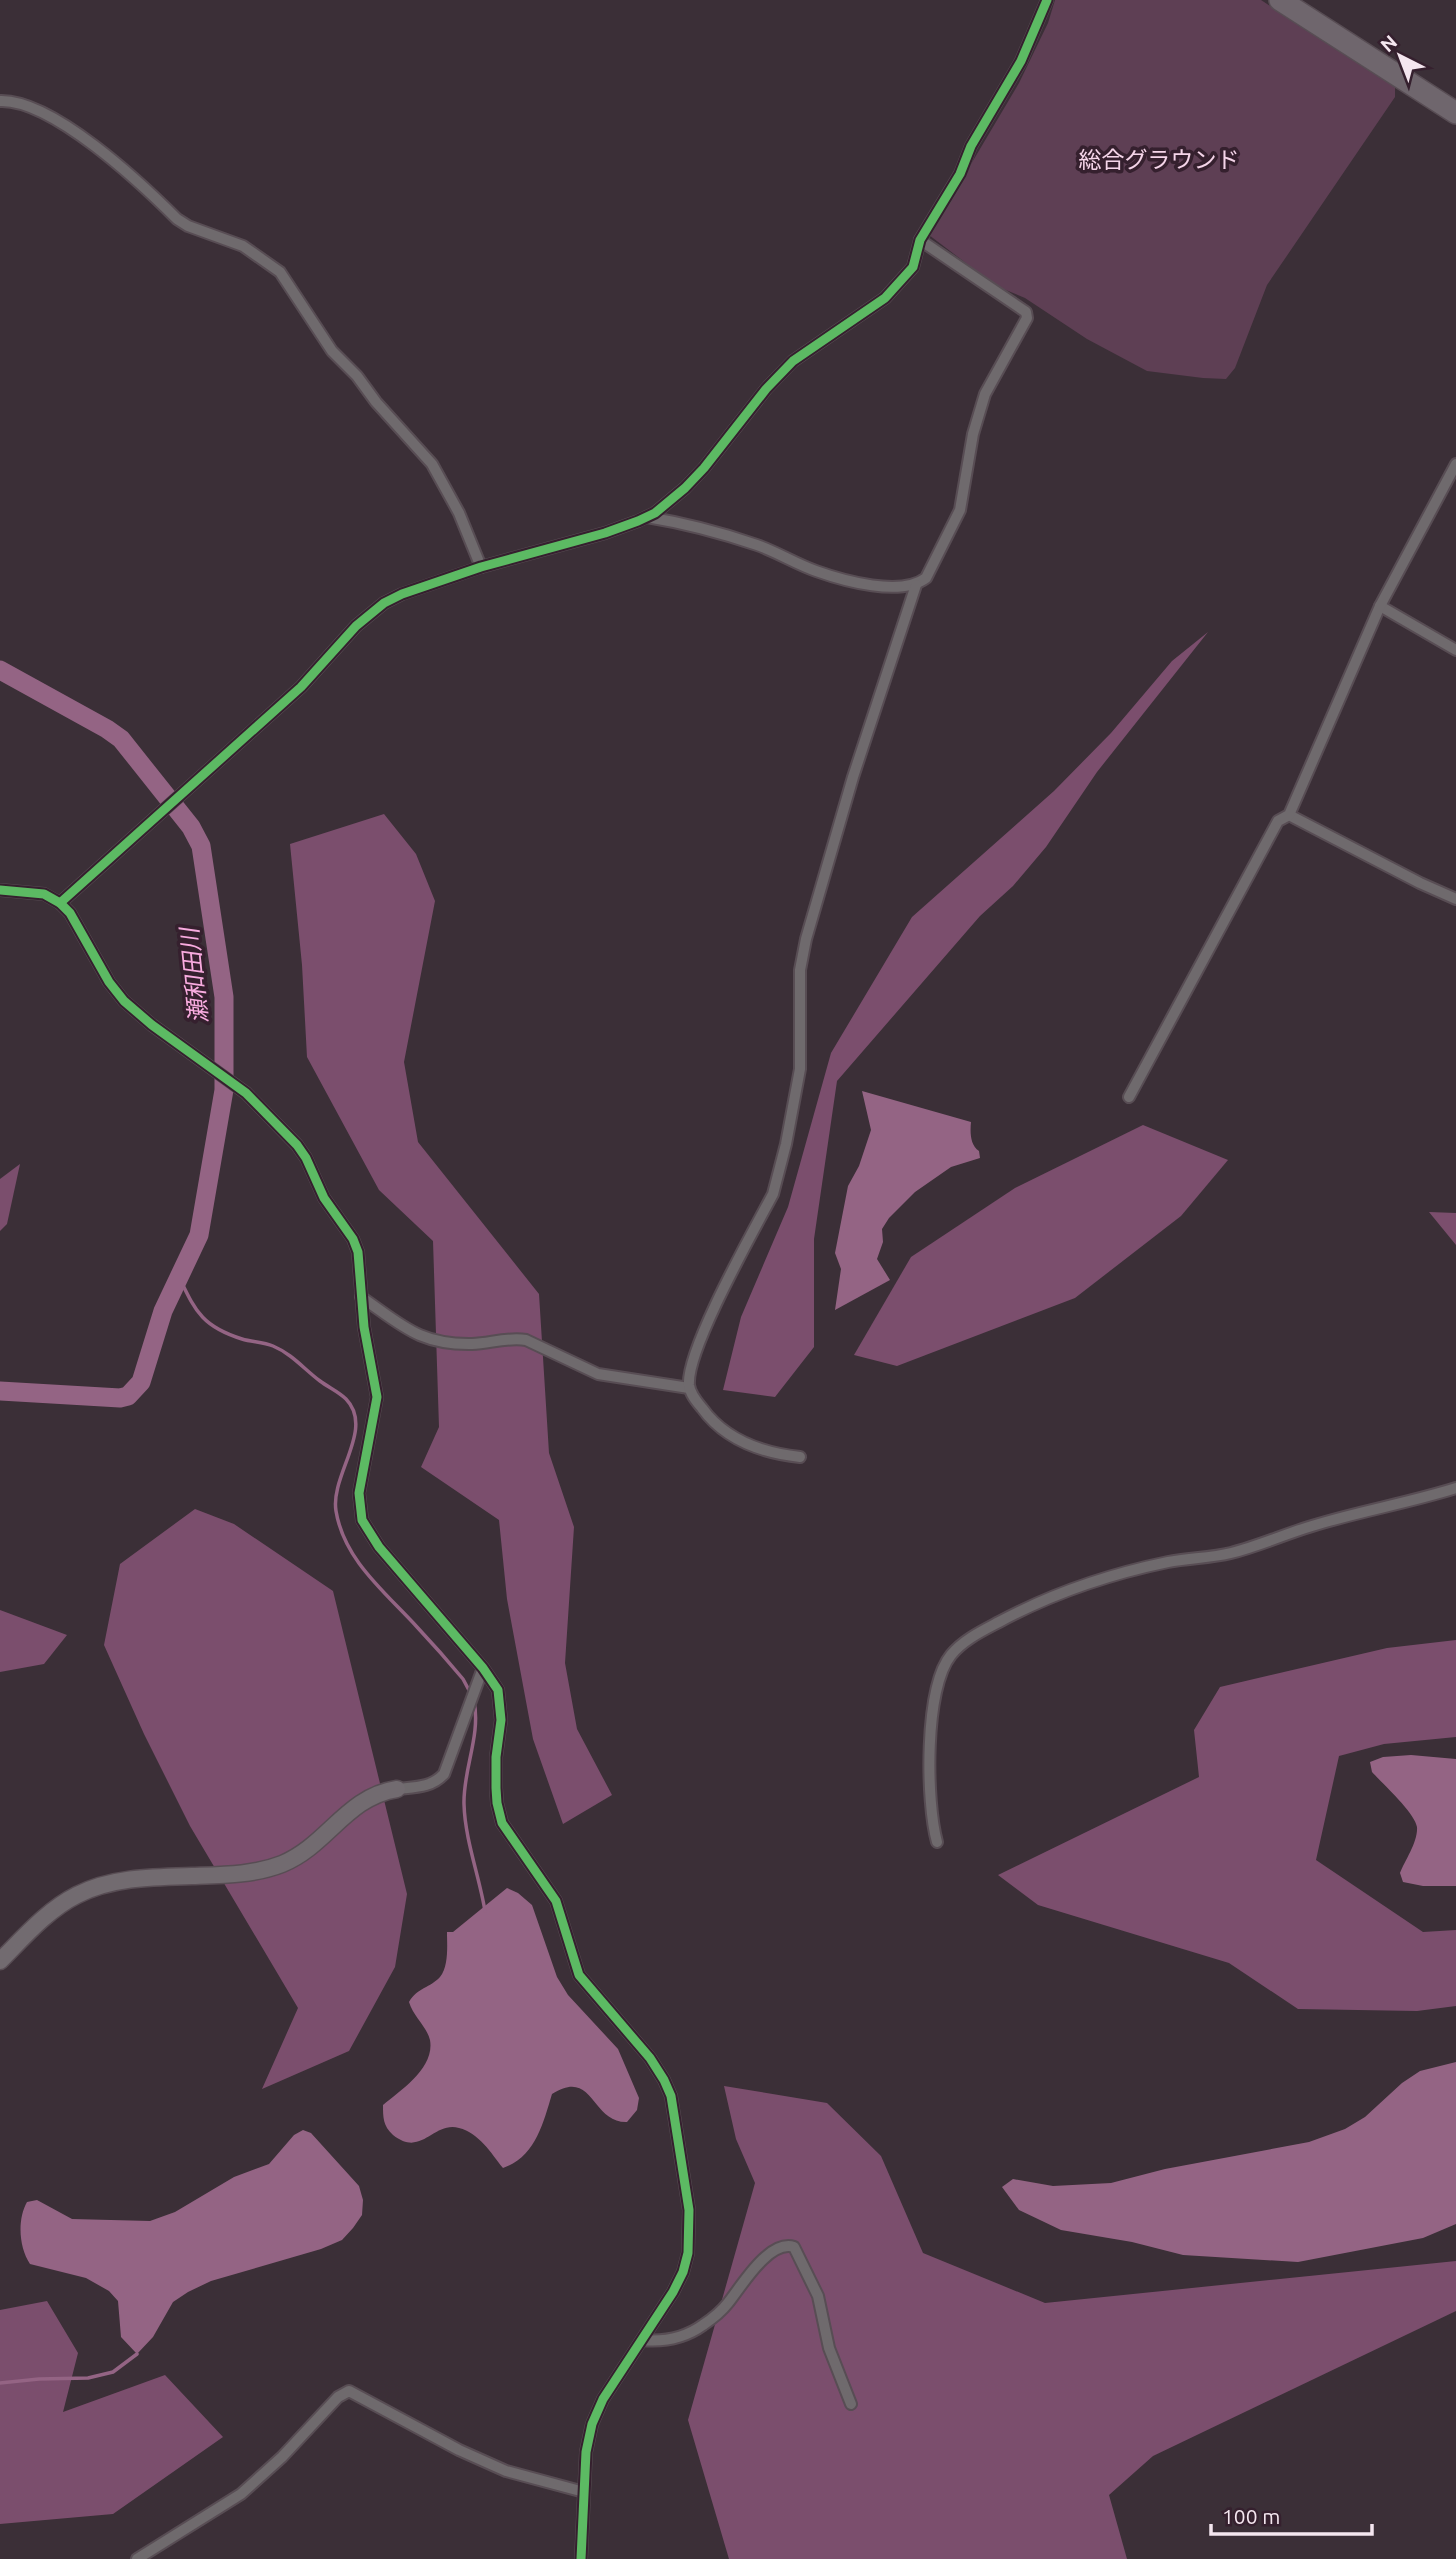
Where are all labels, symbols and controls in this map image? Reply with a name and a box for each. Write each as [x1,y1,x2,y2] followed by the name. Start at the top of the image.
[1365,21,1435,91] north arrow
[1376,30,1401,56] text: N
[1079,147,1240,172] park label: 総合グラウンド
[175,924,212,1025] water label: 瀬和田川
[1211,2492,1372,2536] scale bar
[1222,2504,1280,2528] text: 100 m

